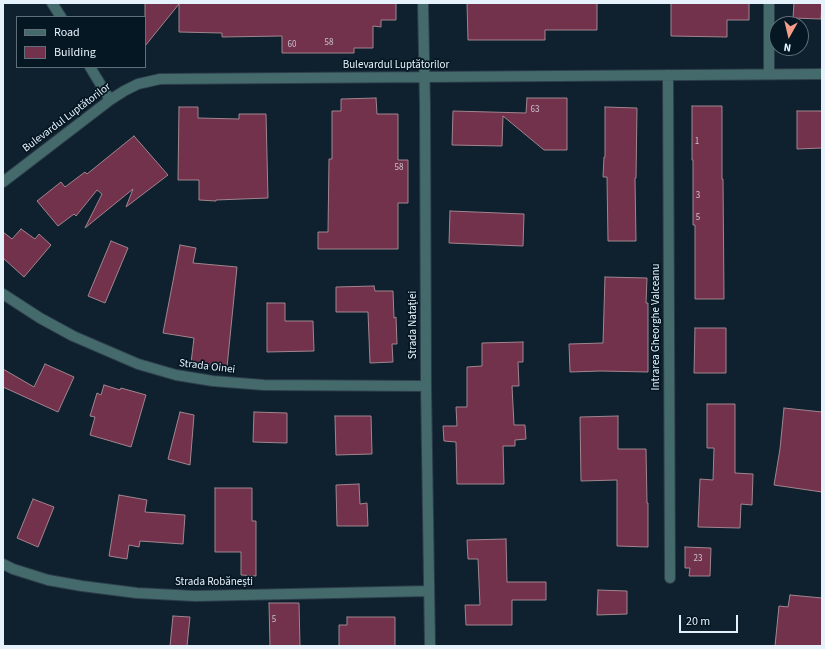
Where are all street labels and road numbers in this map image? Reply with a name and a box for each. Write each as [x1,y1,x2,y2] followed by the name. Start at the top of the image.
[343,59,449,73] street label: Bulevardul Luptătorilor
[20,81,114,155] street label: Bulevardul Luptătorilor
[650,264,664,390] street label: Intrarea Gheorghe Valceanu
[407,291,421,359] street label: Strada Natației
[178,357,236,377] street label: Strada Oinei
[175,576,253,590] street label: Strada Robănești

